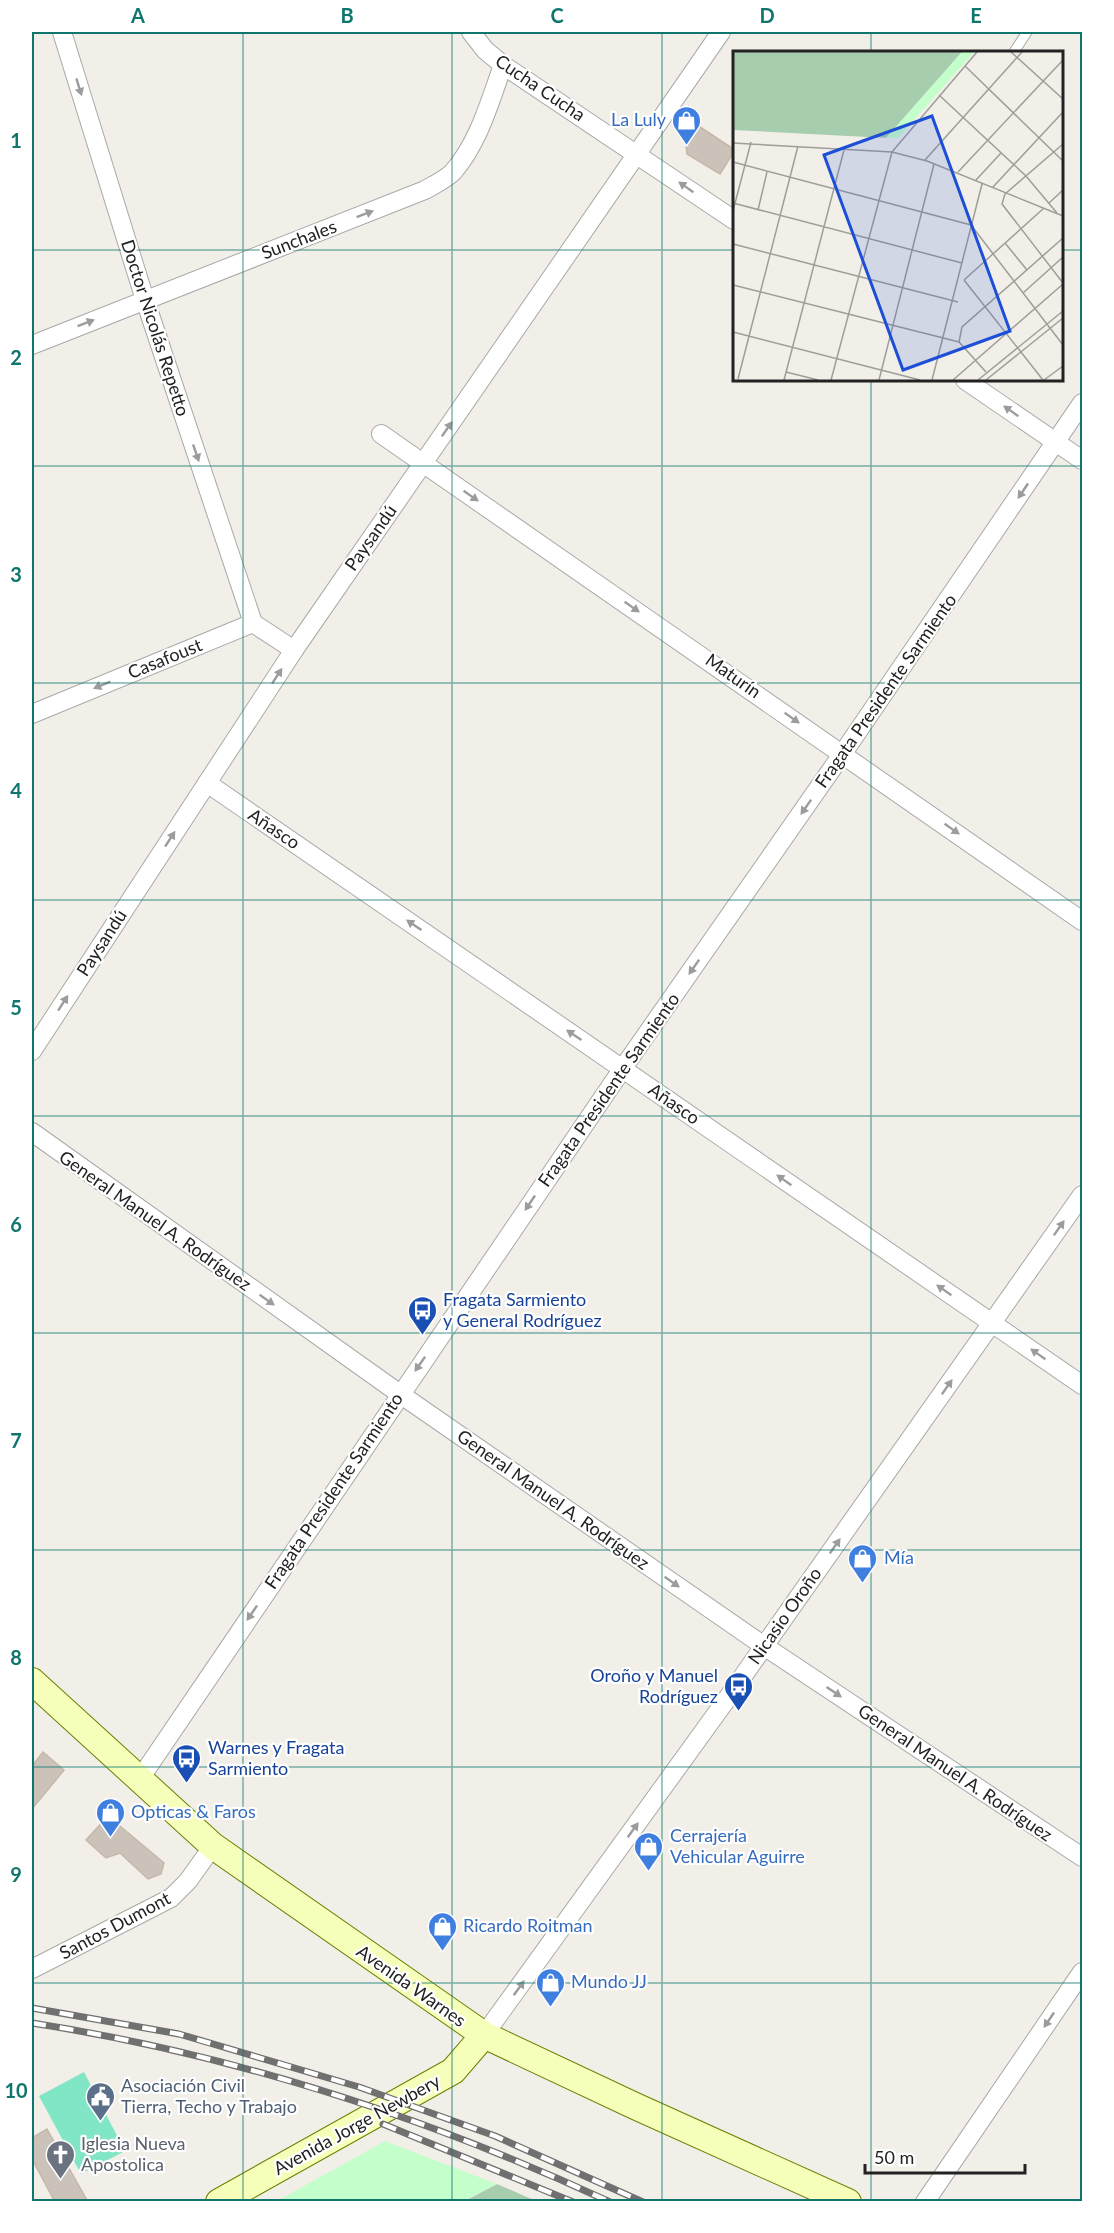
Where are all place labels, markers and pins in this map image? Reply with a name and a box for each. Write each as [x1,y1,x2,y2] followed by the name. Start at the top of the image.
[671,104,703,146] shop icon: La Luly
[611,108,667,130] place label: La Luly
[443,1288,602,1331] place label: Fragata Sarmiento y General Rodríguez
[406,1294,438,1336] bus stop icon: Fragata Sarmiento y General Rodríguez
[847,1542,879,1584] shop icon: Mía
[884,1546,914,1568] place label: Mía
[590,1664,718,1707] place label: Oroño y Manuel Rodríguez
[723,1670,755,1712] bus stop icon: Oroño y Manuel Rodríguez
[208,1736,344,1779] place label: Warnes y Fragata Sarmiento
[171,1742,203,1784] bus stop icon: Warnes y Fragata Sarmiento
[94,1796,126,1838] shop icon: Opticas & Faros
[131,1800,256,1822] place label: Opticas & Faros
[670,1824,805,1867] place label: Cerrajería Vehicular Aguirre
[633,1830,665,1872] shop icon: Cerrajería Vehicular Aguirre
[426,1910,458,1952] shop icon: Ricardo Roitman
[463,1914,593,1936] place label: Ricardo Roitman
[534,1966,566,2008] shop icon: Mundo JJ
[571,1970,647,1992] place label: Mundo JJ
[121,2074,297,2117] place label: Asociación Civil Tierra, Techo y Trabajo
[84,2080,116,2122] public building icon: Asociación Civil Tierra, Techo y Trabajo
[81,2132,185,2175] place label: Iglesia Nueva Apostolica
[44,2138,76,2180] church icon: Iglesia Nueva Apostolica

